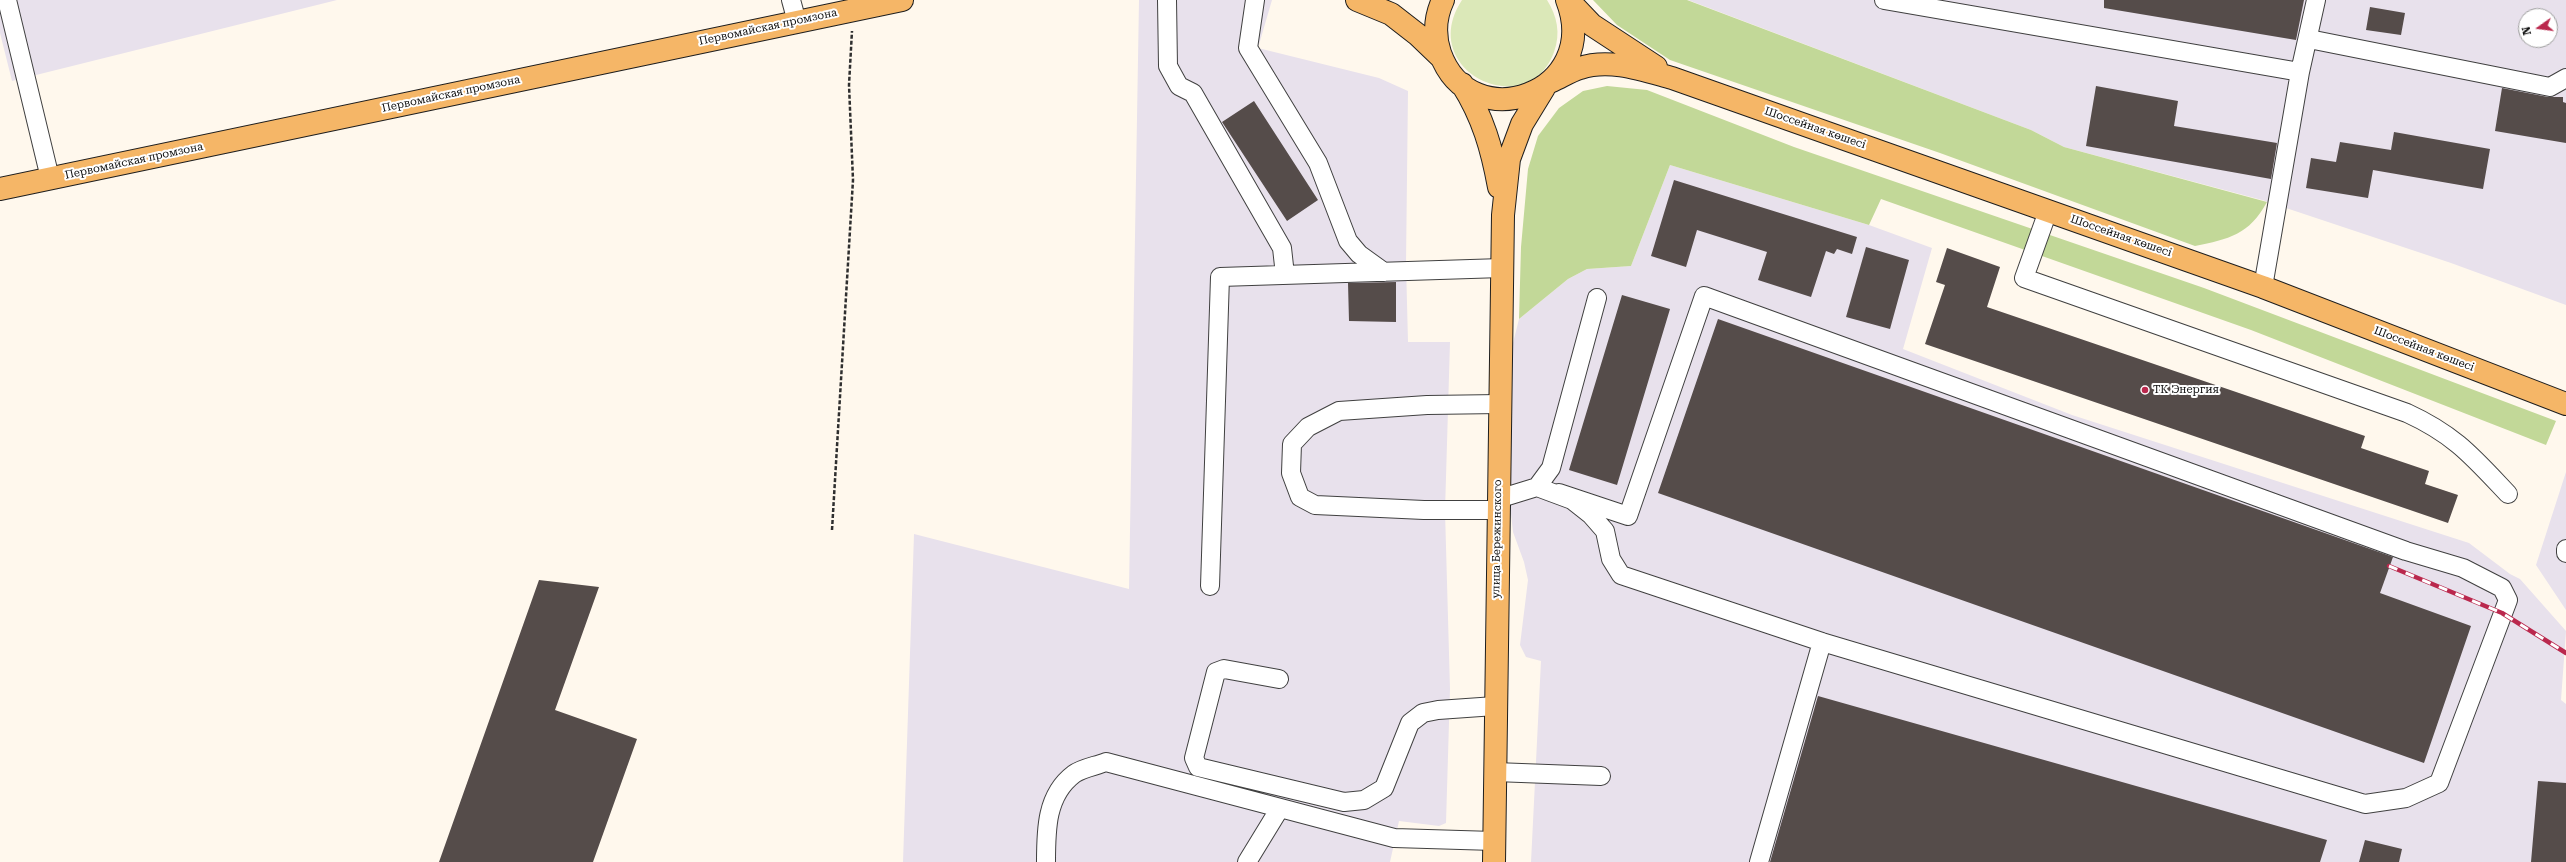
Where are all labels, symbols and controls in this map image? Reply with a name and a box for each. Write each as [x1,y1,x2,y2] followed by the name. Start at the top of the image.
[698,6,838,48] street label: Первомайская промзона
[2518,8,2558,48] north arrow
[2520,25,2534,36] text: N
[381,73,521,115] street label: Первомайская промзона
[1763,104,1867,152] street label: Шоссейная көшесі
[64,140,204,182] street label: Первомайская промзона
[2069,212,2173,260] street label: Шоссейная көшесі
[2372,324,2476,374] street label: Шоссейная көшесі
[2153,383,2219,397] place label: ТК Энергия
[2140,385,2150,395] marker: ТК Энергия
[1489,479,1505,599] street label: улица Бережинского

